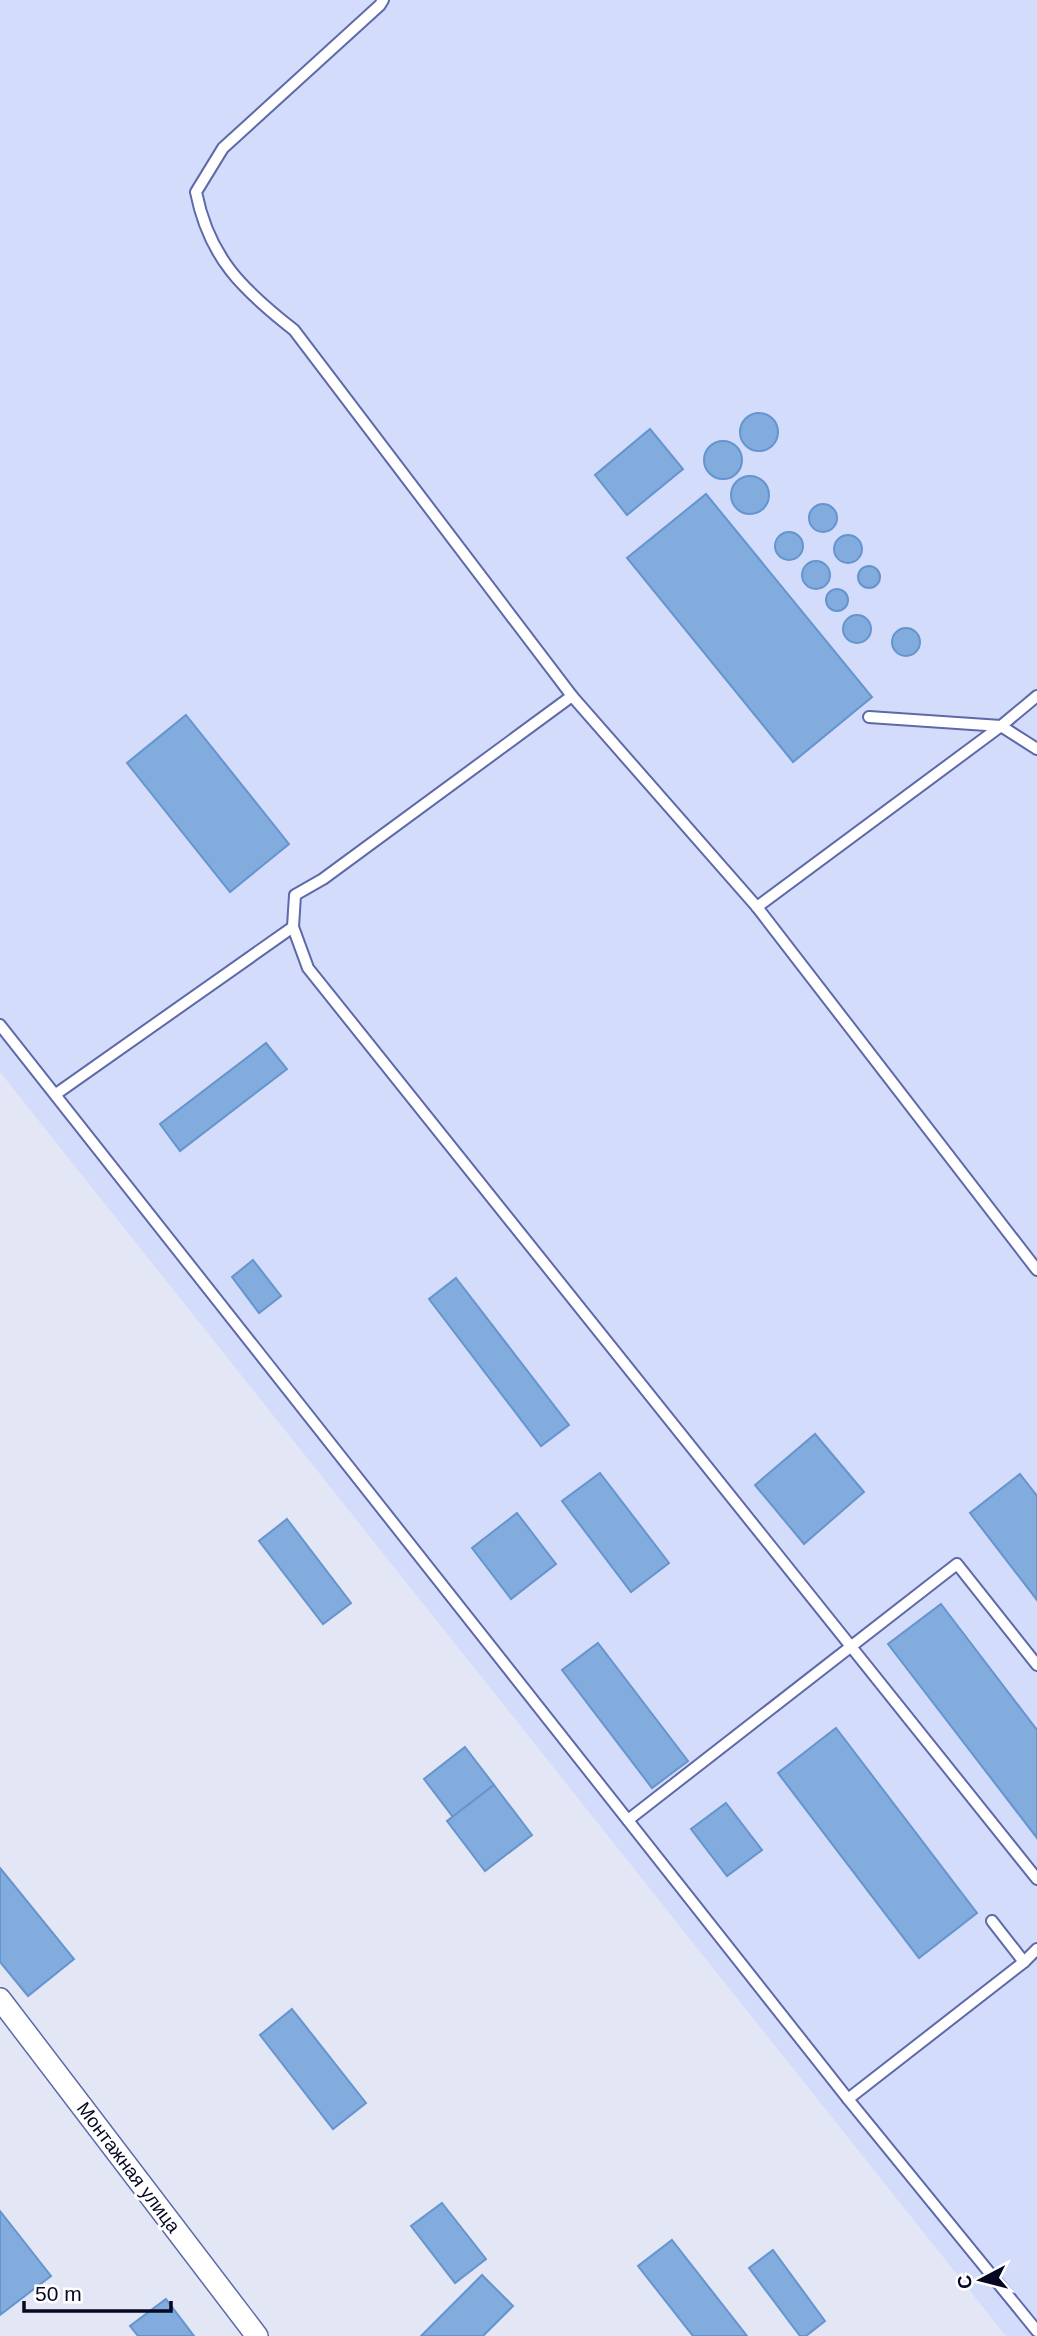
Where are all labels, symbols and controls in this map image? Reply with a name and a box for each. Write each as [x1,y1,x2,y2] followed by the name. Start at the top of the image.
[73,2098,185,2237] street label: Монтажная улица
[946,2245,1016,2315] north arrow
[24,2270,172,2314] scale bar
[953,2274,976,2290] text: С
[35,2282,82,2305] text: 50 m

